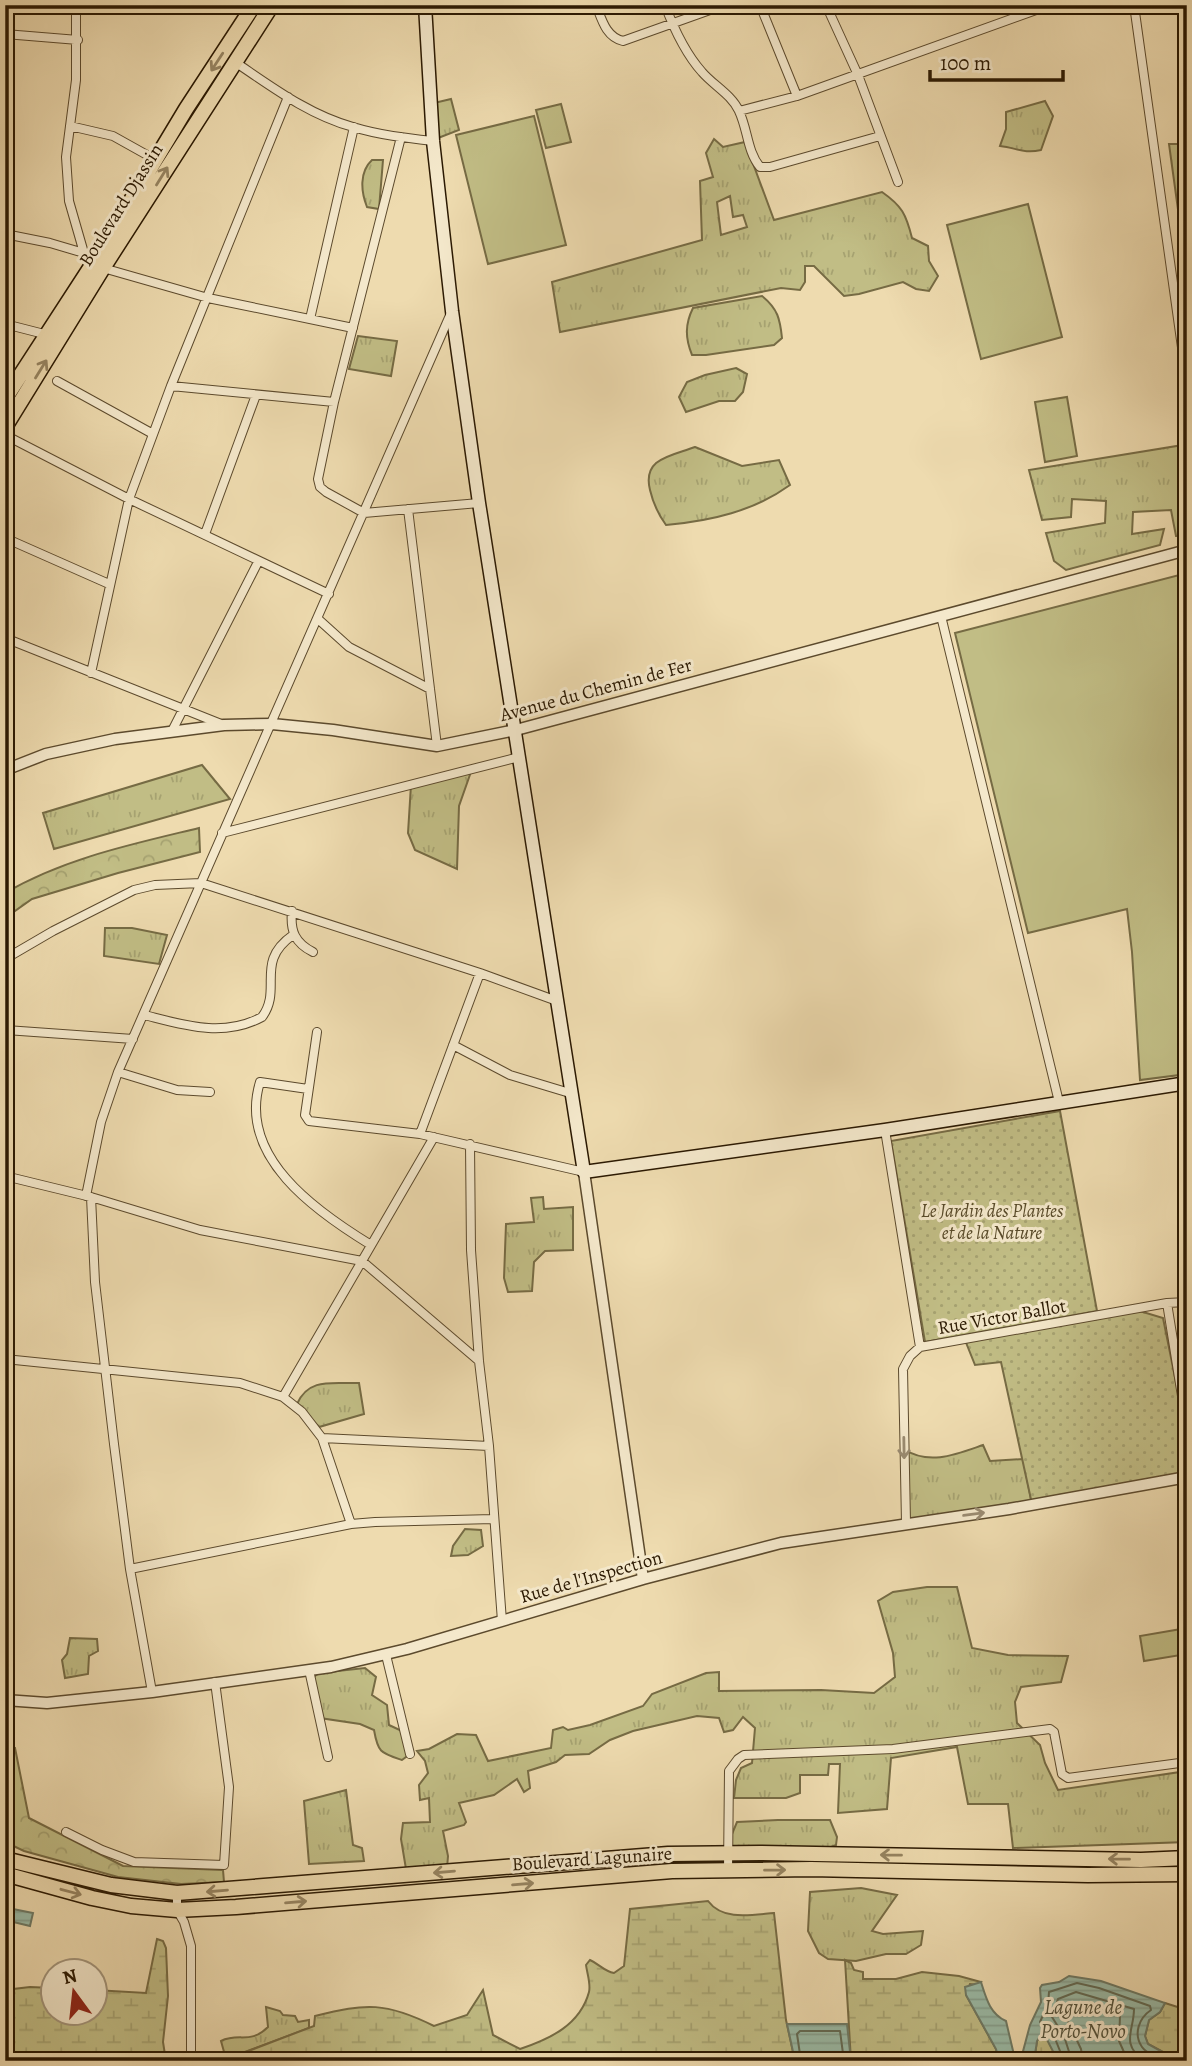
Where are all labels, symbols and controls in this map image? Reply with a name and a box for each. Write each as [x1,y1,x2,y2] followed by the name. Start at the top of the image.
[930,38,1062,82] scale bar
[940,49,991,77] text: 100 m
[209,52,223,72] one-way arrow
[73,139,169,271] street label: Boulevard Djassin
[154,167,169,186] one-way arrow
[34,359,48,379] one-way arrow
[496,652,695,728] street label: Avenue du Chemin de Fer
[921,1198,1064,1246] park label: Le Jardin des Plantes et de la Nature
[936,1293,1068,1341] street label: Rue Victor Ballot
[898,1436,911,1459] one-way arrow
[962,1507,985,1520] one-way arrow
[517,1544,665,1610] street label: Rue de l'Inspection
[511,1840,673,1878] street label: Boulevard Lagunaire
[880,1848,903,1862] one-way arrow
[1107,1852,1130,1866] one-way arrow
[763,1863,786,1877] one-way arrow
[433,1866,456,1879] one-way arrow
[511,1877,534,1890] one-way arrow
[206,1885,229,1898] one-way arrow
[59,1886,82,1899] one-way arrow
[285,1895,307,1908] one-way arrow
[38,1958,108,2028] north arrow
[60,1962,80,1991] text: N
[1040,1993,1126,2045] water label: Lagune de Porto-Novo

